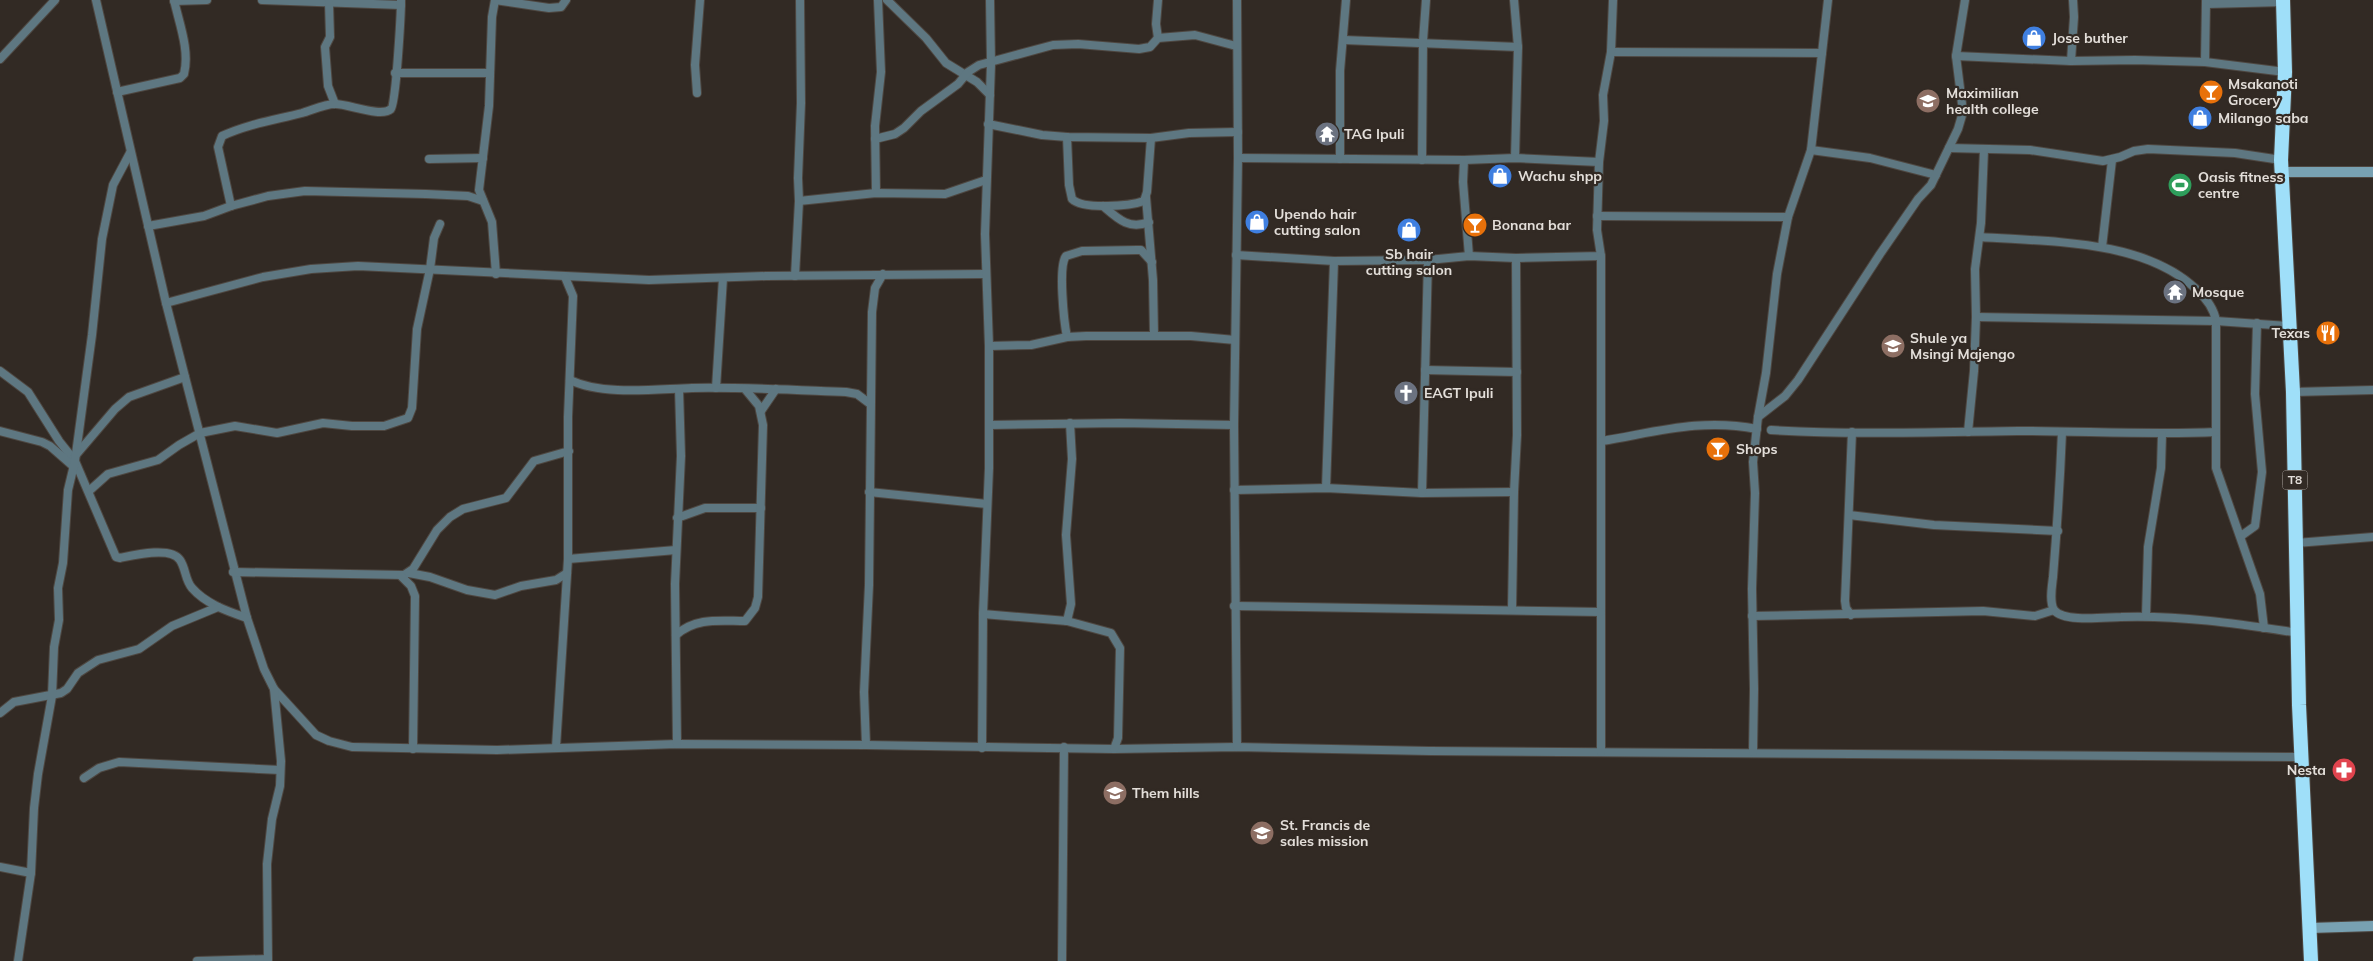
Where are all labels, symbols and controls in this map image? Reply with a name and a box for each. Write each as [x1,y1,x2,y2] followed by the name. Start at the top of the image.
[2021,25,2047,51] shop icon: Jose buther
[2052,29,2128,47] place label: Jose buther
[2228,75,2298,109] place label: Msakanoti Grocery
[2198,79,2224,105] bar icon: Msakanoti Grocery
[1946,84,2039,118] place label: Maximilian health college
[1915,88,1941,114] school or university icon: Maximilian health college
[2187,105,2213,131] shop icon: Milango saba
[2218,109,2309,127] place label: Milango saba
[1314,121,1340,147] temple icon: TAG Ipuli
[1344,125,1404,143] place label: TAG Ipuli
[1487,163,1513,189] shop icon: Wachu shpp
[1518,167,1602,185] place label: Wachu shpp
[2198,168,2283,202] place label: Oasis fitness centre
[2167,172,2193,198] sports icon: Oasis fitness centre
[1274,205,1360,239] place label: Upendo hair cutting salon
[1244,209,1270,235] shop icon: Upendo hair cutting salon
[1462,212,1488,238] bar icon: Bonana bar
[1492,216,1571,234] place label: Bonana bar
[1396,217,1422,243] shop icon: Sb hair cutting salon
[1366,245,1452,279] place label: Sb hair cutting salon
[2162,279,2188,305] temple icon: Mosque
[2192,283,2245,301] place label: Mosque
[2315,320,2341,346] restaurant icon: Texas
[2271,324,2310,342] place label: Texas
[1910,329,2015,363] place label: Shule ya Msingi Majengo
[1880,333,1906,359] school or university icon: Shule ya Msingi Majengo
[1393,380,1419,406] church icon: EAGT Ipuli
[1424,384,1493,402] place label: EAGT Ipuli
[1705,436,1731,462] bar icon: Shops
[1736,440,1777,458] place label: Shops
[2282,470,2308,490] road number: T8
[2331,757,2357,783] pharmacy icon: Nesta
[2287,761,2326,779] place label: Nesta
[1102,780,1128,806] school or university icon: Them hills
[1132,784,1200,802] place label: Them hills
[1280,816,1370,850] place label: St. Francis de sales mission
[1249,820,1275,846] school or university icon: St. Francis de sales mission

